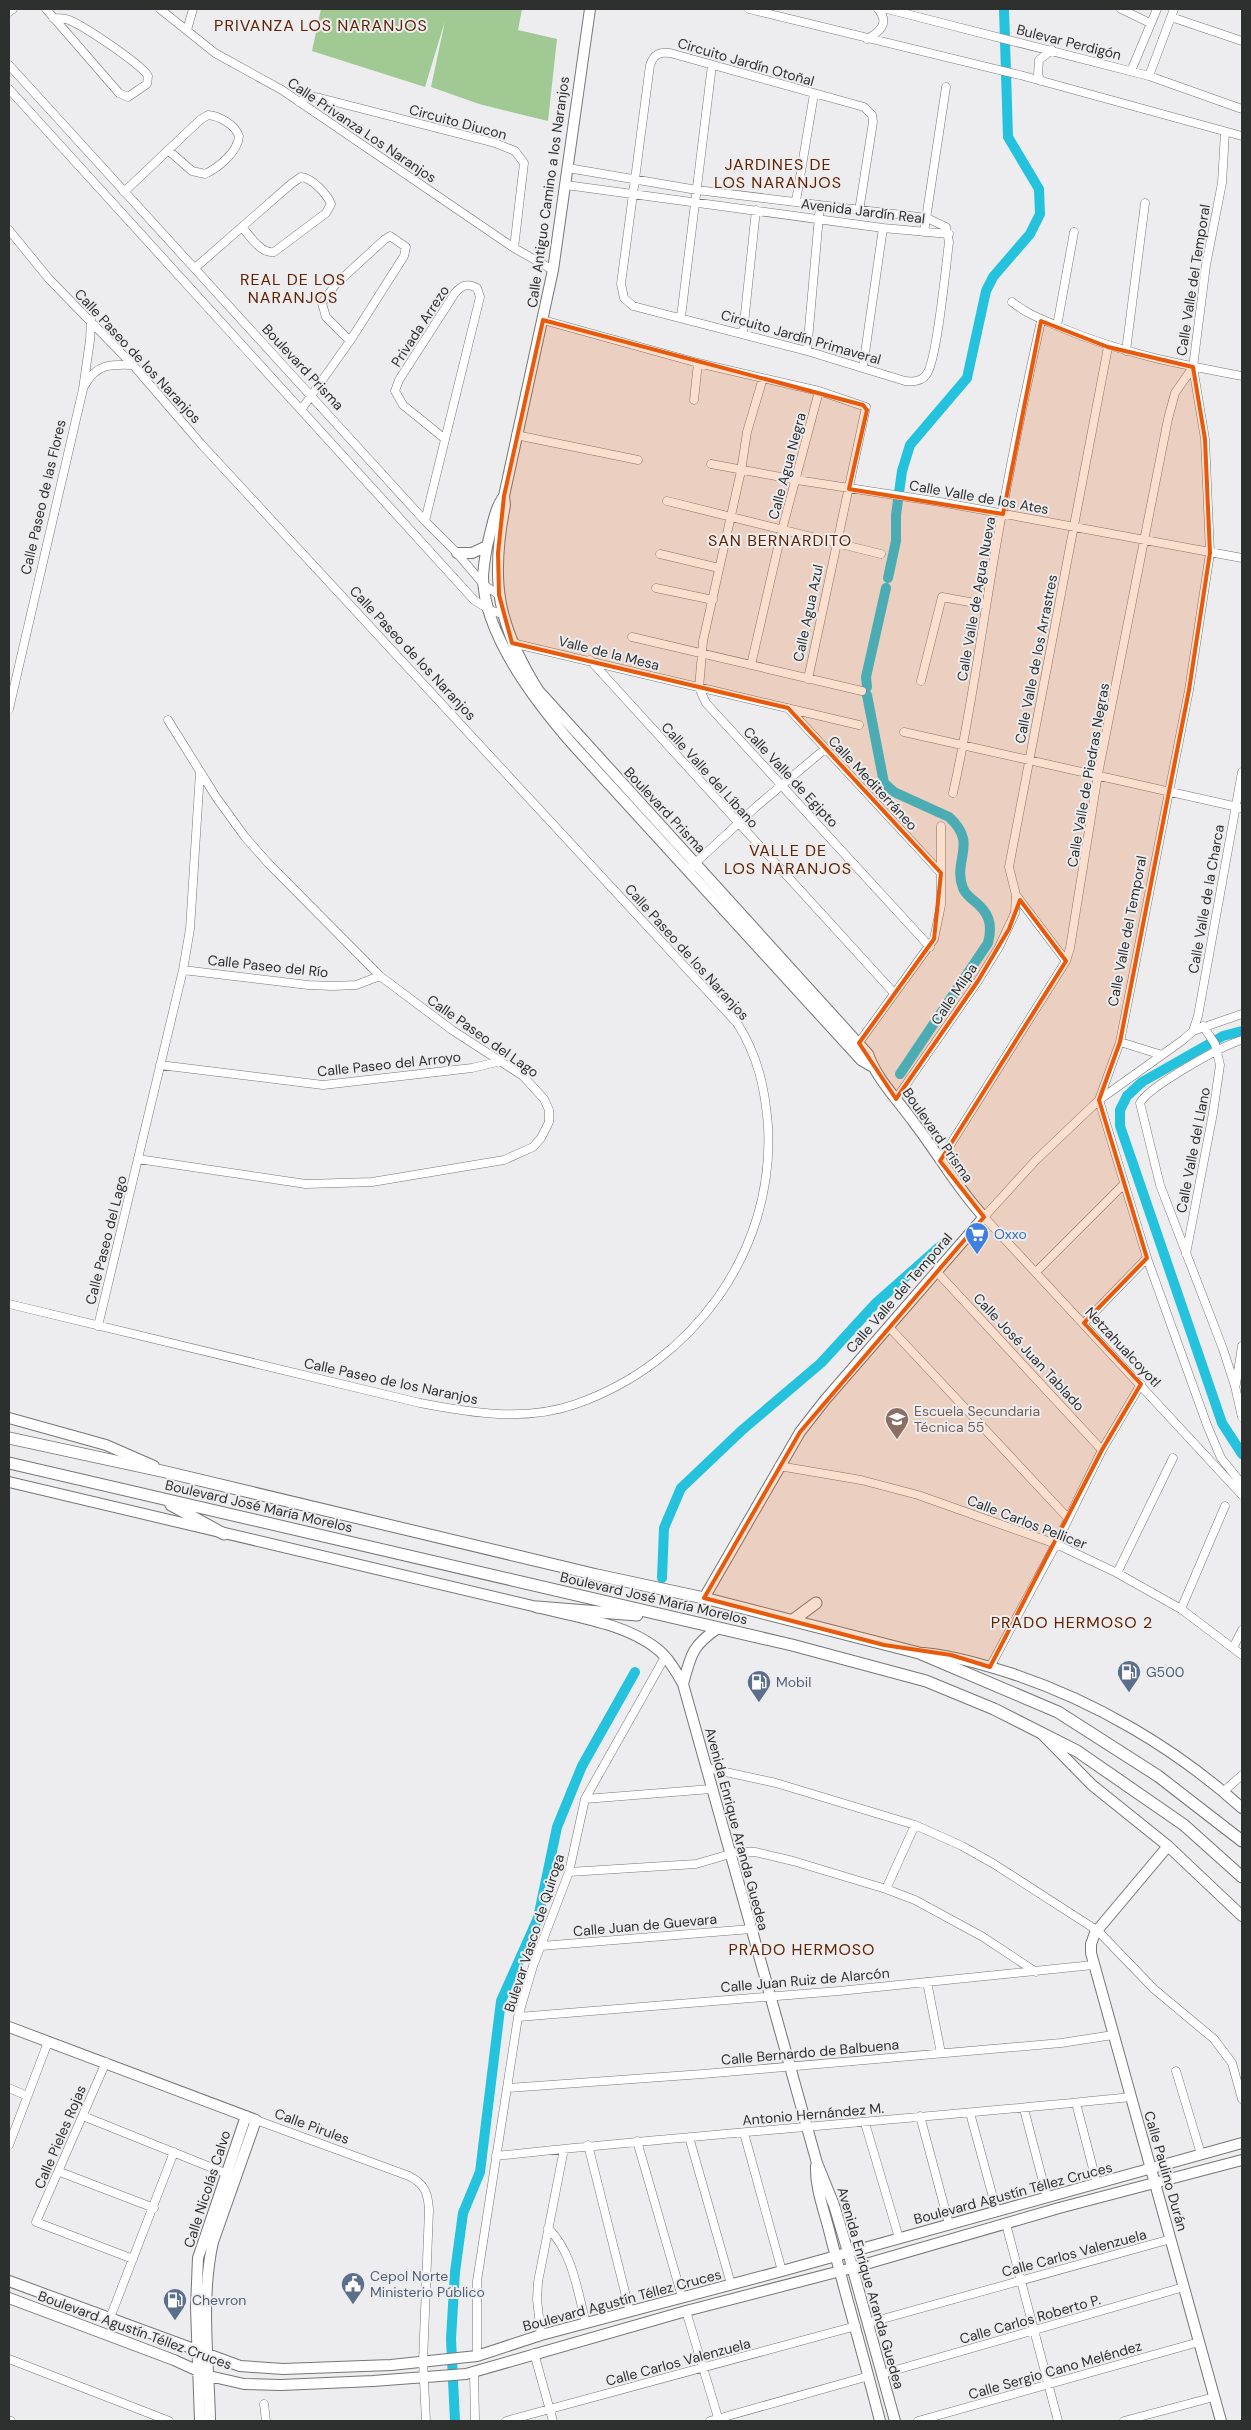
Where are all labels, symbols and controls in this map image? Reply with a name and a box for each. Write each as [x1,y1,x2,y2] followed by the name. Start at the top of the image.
[214,15,428,36] district label: PRIVANZA LOS NARANJOS
[1015,20,1123,64] street label: Bulevar Perdigón
[676,34,816,90] street label: Circuito Jardín Otoñal
[284,73,440,187] street label: Calle Privanza Los Naranjos
[523,75,573,309] street label: Calle Antiguo Camino a los Naranjos
[407,100,509,144] street label: Circuito Diucon
[714,154,842,193] district label: JARDINES DE LOS NARANJOS
[800,194,926,228] street label: Avenida Jardín Real
[1172,203,1214,357] street label: Calle Valle del Temporal
[240,269,346,308] district label: REAL DE LOS NARANJOS
[387,282,453,370] street label: Privada Arrezo
[71,285,205,427] street label: Calle Paseo de los Naranjos
[719,306,883,368] street label: Circuito Jardín Primaveral
[258,320,348,414] street label: Boulevard Prisma
[764,410,810,522] street label: Calle Agua Negra
[16,418,70,576] street label: Calle Paseo de las Flores
[908,476,1050,518] street label: Calle Valle de los Ates
[953,515,999,683] street label: Calle Valle de Agua Nueva
[708,530,852,551] district label: SAN BERNARDITO
[789,563,827,663] street label: Calle Agua Azul
[1011,573,1061,745] street label: Calle Valle de los Arrastres
[346,582,480,724] street label: Calle Paseo de los Naranjos
[557,632,661,674] street label: Valle de la Mesa
[1063,681,1113,869] street label: Calle Valle de Piedras Negras
[658,718,762,832] street label: Calle Valle del Líbano
[740,723,842,831] street label: Calle Valle de Egipto
[824,732,922,834] street label: Calle Mediterráneo
[620,763,710,857] street label: Boulevard Prisma
[1184,823,1228,975] street label: Calle Valle de la Charca
[724,840,852,879] district label: VALLE DE LOS NARANJOS
[1104,854,1150,1008] street label: Calle Valle del Temporal
[621,880,753,1024] street label: Calle Paseo de los Naranjos
[207,951,329,981] street label: Calle Paseo del Río
[927,960,981,1028] street label: Calle Milpa
[424,991,542,1081] street label: Calle Paseo del Lago
[316,1048,462,1080] street label: Calle Paseo del Arroyo
[899,1084,977,1186] street label: Boulevard Prisma
[1172,1086,1214,1214] street label: Calle Valle del Llano
[81,1174,131,1306] street label: Calle Paseo del Lago
[964,1221,990,1255] supermarket icon: Oxxo
[994,1225,1027,1243] place label: Oxxo
[842,1229,956,1357] street label: Calle Valle del Temporal
[970,1289,1088,1415] street label: Calle José Juan Tablado
[1081,1303,1165,1391] street label: Netzahualcoyotl
[302,1354,480,1408] street label: Calle Paseo de los Naranjos
[914,1402,1040,1436] place label: Escuela Secundaria Técnica 55
[884,1406,910,1440] school or university icon: Escuela Secundaria Técnica 55
[163,1476,355,1536] street label: Boulevard José María Morelos
[964,1491,1090,1553] street label: Calle Carlos Pellicer
[558,1568,750,1628] street label: Boulevard José María Morelos
[991,1612,1153,1633] district label: PRADO HERMOSO 2
[1116,1659,1142,1693] fuel station icon: G500
[1146,1663,1184,1681] place label: G500
[746,1669,772,1703] fuel station icon: Mobil
[776,1673,811,1691] place label: Mobil
[701,1726,773,1932] street label: Avenida Enrique Aranda Guedea
[500,1852,568,2014] street label: Bulevar Vasco de Quiroga
[572,1910,718,1940] street label: Calle Juan de Guevara
[728,1939,876,1960] district label: PRADO HERMOSO
[720,1964,890,1996] street label: Calle Juan Ruiz de Alarcón
[720,2035,900,2069] street label: Calle Bernardo de Balbuena
[30,2082,90,2192] street label: Calle Pieles Rojas
[741,2099,885,2129] street label: Antonio Hernández M.
[272,2104,352,2148] street label: Calle Pirules
[1140,2109,1192,2233] street label: Calle Paulino Durán
[180,2128,234,2250] street label: Calle Nicolás Calvo
[912,2158,1114,2228] street label: Boulevard Agustín Téllez Cruces
[834,2185,908,2391] street label: Avenida Enrique Aranda Guedea
[1000,2225,1148,2281] street label: Calle Carlos Valenzuela
[521,2265,723,2335] street label: Boulevard Agustín Téllez Cruces
[370,2267,485,2301] place label: Cepol Norte Ministerio Público
[340,2271,366,2305] public building icon: Cepol Norte Ministerio Público
[36,2286,234,2374] street label: Boulevard Agustín Téllez Cruces
[162,2287,188,2321] fuel station icon: Chevron
[957,2290,1103,2348] street label: Calle Carlos Roberto P.
[192,2291,246,2309] place label: Chevron
[604,2334,752,2390] street label: Calle Carlos Valenzuela
[966,2337,1144,2403] street label: Calle Sergio Cano Meléndez

